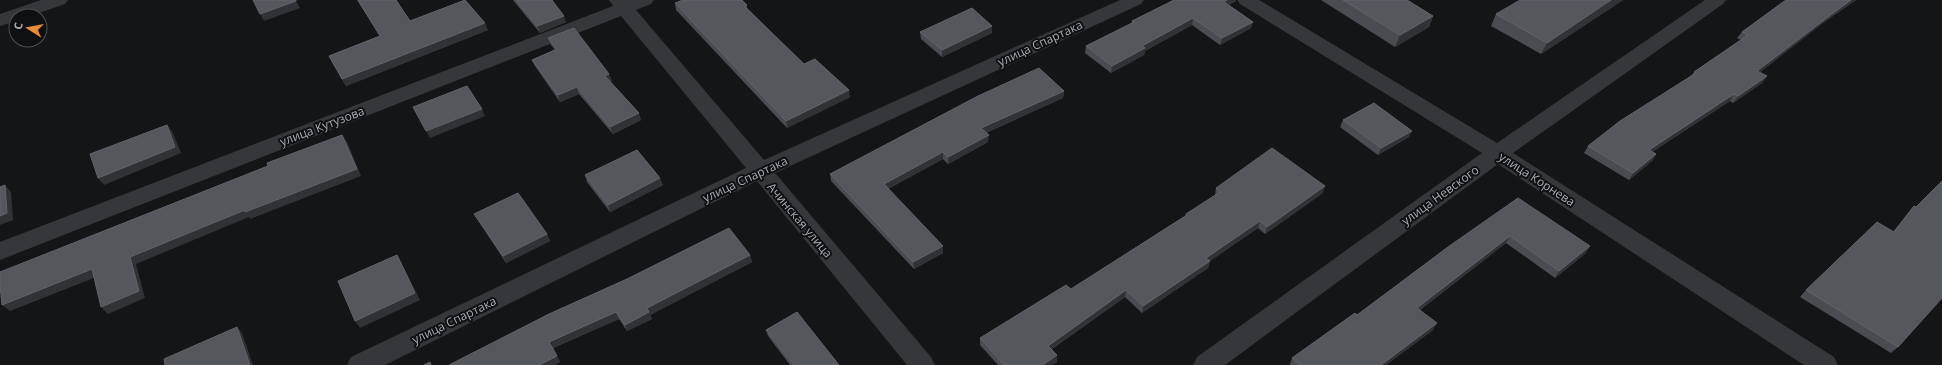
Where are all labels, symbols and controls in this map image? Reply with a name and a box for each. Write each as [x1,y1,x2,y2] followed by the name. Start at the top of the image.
[8,8,48,48] north arrow
[995,16,1085,70] street label: улица Спартака
[10,21,26,31] text: С
[277,102,367,150] street label: улица Кутузова
[1496,148,1578,210] street label: улица Корнева
[700,152,790,206] street label: улица Спартака
[1398,161,1482,229] street label: улица Невского
[764,179,836,261] street label: Ачинская улица
[409,292,499,348] street label: улица Спартака

